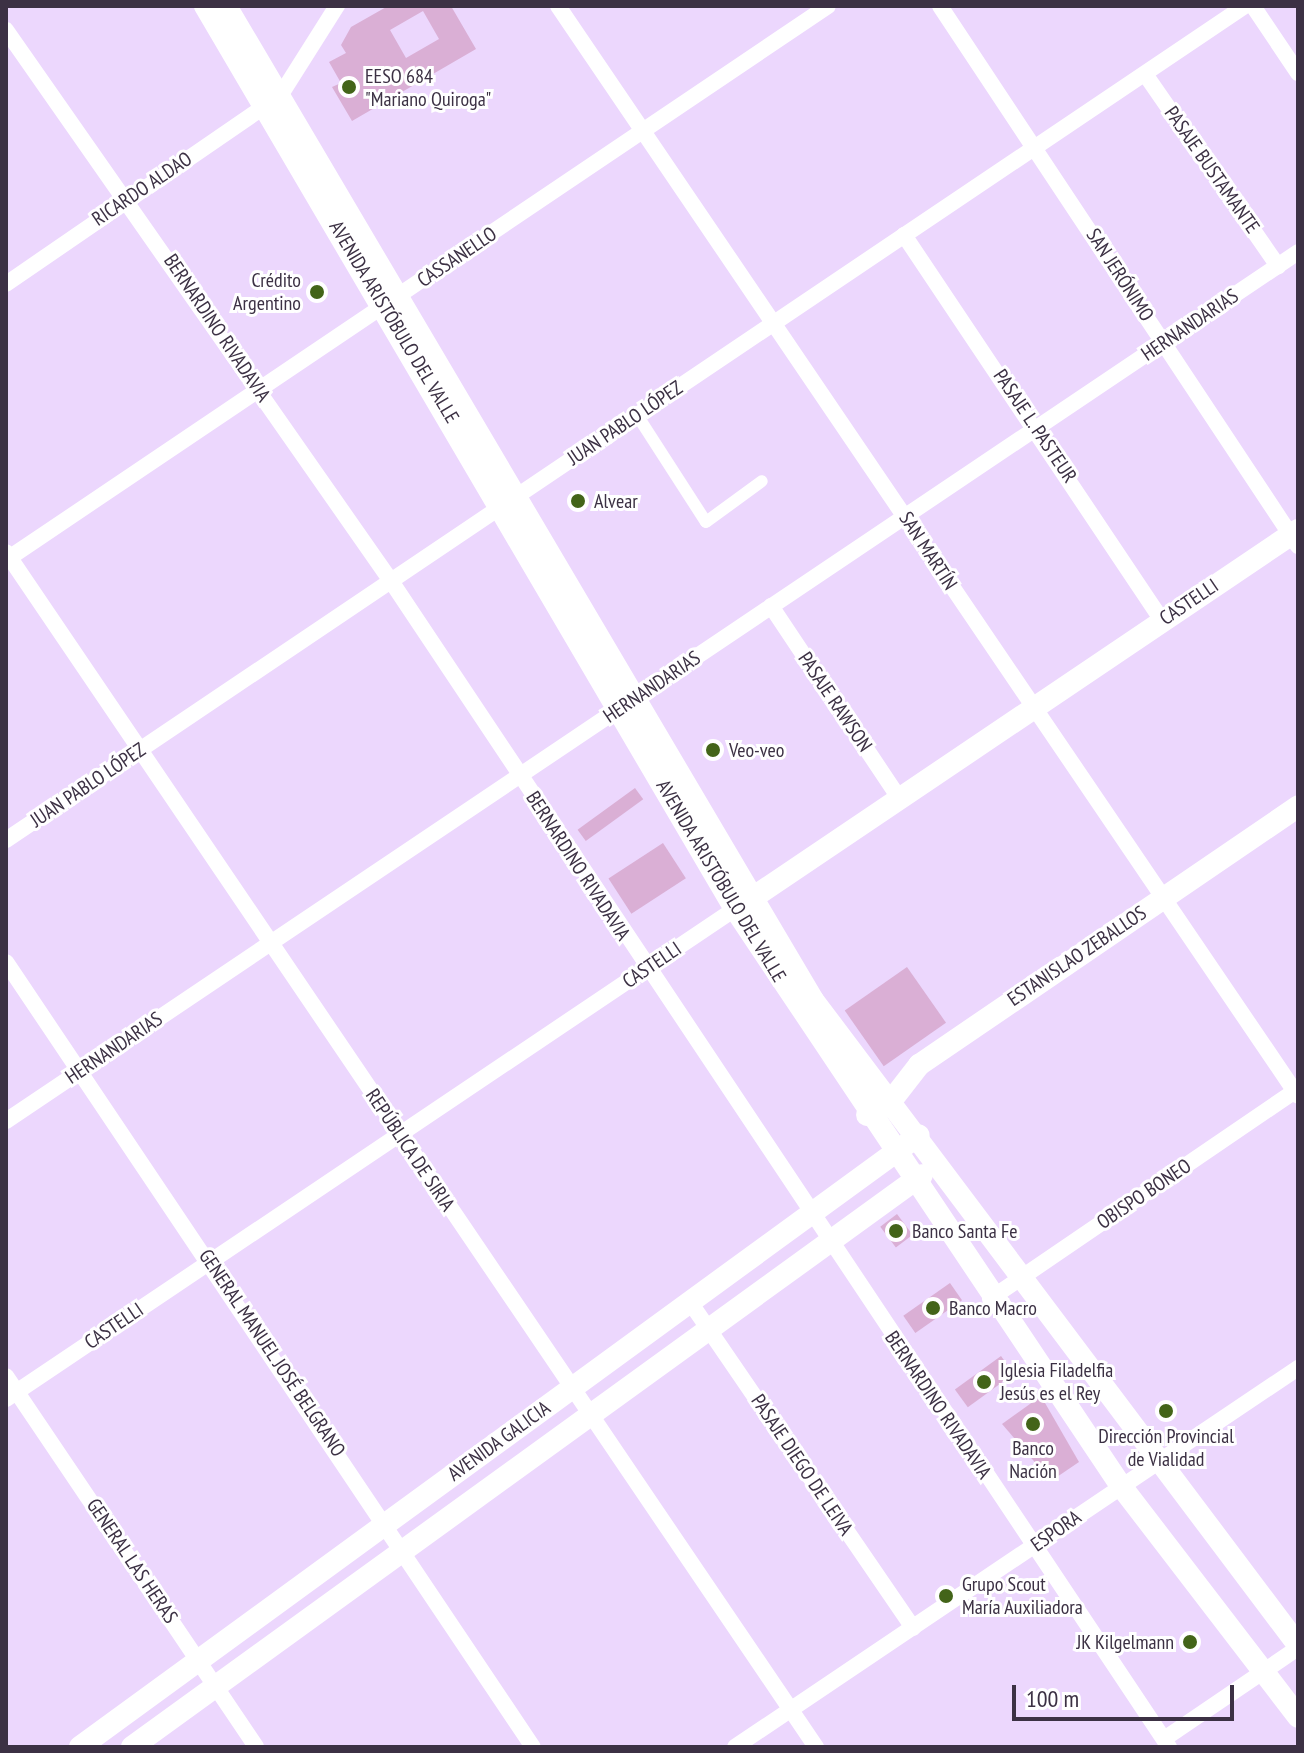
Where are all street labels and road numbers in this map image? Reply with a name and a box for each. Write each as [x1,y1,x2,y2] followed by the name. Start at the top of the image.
[1159,102,1265,238] street label: PASAJE BUSTAMANTE
[87,147,197,231] street label: RICARDO ALDAO
[323,215,465,429] street label: AVENIDA ARISTÓBULO DEL VALLE
[413,222,501,292] street label: CASSANELLO
[1081,224,1159,326] street label: SAN JERÓNIMO
[159,250,275,406] street label: BERNARDINO RIVADAVIA
[1137,284,1243,366] street label: HERNANDARIAS
[988,364,1082,488] street label: PASAJE L. PASTEUR
[563,376,687,470] street label: JUAN PABLO LÓPEZ
[894,507,962,595] street label: SAN MARTÍN
[1155,574,1223,630] street label: CASTELLI
[599,646,705,728] street label: HERNANDARIAS
[793,648,877,756] street label: PASAJE RAWSON
[26,738,150,832] street label: JUAN PABLO LÓPEZ
[650,774,792,988] street label: AVENIDA ARISTÓBULO DEL VALLE
[521,787,635,945] street label: BERNARDINO RIVADAVIA
[1003,901,1151,1011] street label: ESTANISLAO ZEBALLOS
[618,937,686,993] street label: CASTELLI
[61,1007,167,1089] street label: HERNANDARIAS
[360,1084,460,1216] street label: REPÚBLICA DE SIRIA
[1092,1154,1196,1234] street label: OBISPO BONEO
[193,1244,351,1462] street label: GENERAL MANUEL JOSÉ BELGRANO
[80,1298,148,1354] street label: CASTELLI
[880,1327,996,1483] street label: BERNARDINO RIVADAVIA
[746,1390,858,1540] street label: PASAJE DIEGO DE LEIVA
[443,1396,555,1486] street label: AVENIDA GALICIA
[81,1494,183,1628] street label: GENERAL LAS HERAS
[1026,1505,1086,1557] street label: ESPORA

